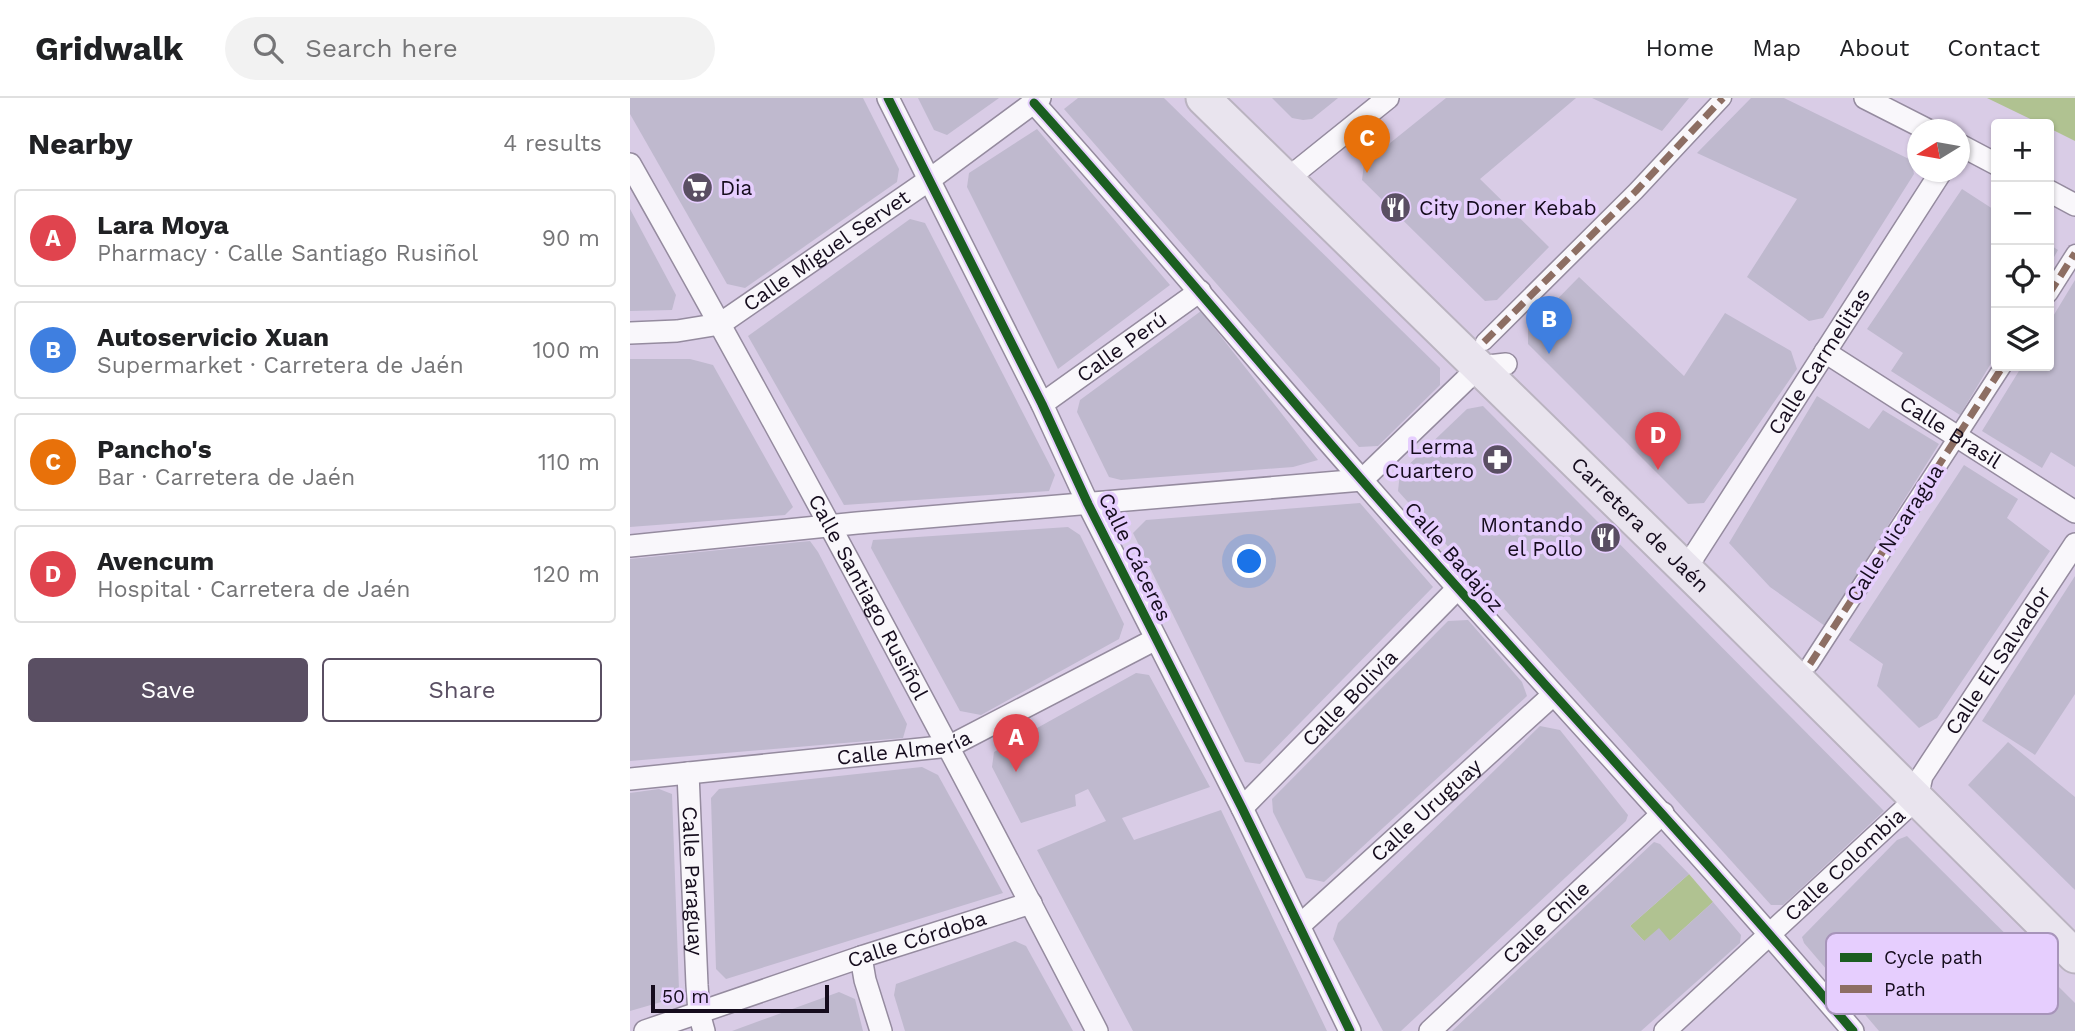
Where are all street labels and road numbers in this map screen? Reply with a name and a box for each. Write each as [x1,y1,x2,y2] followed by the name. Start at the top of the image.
[738,184,915,316] street label: Calle Miguel Servet
[1762,283,1875,439] street label: Calle Carmelitas
[1072,306,1171,387] street label: Calle Perú
[1895,390,2007,474] street label: Calle Brasil
[1566,452,1715,597] street label: Carretera de Jaén
[1841,459,1948,606] street label: Calle Nicaragua
[1094,488,1177,625] street label: Calle Cáceres
[803,490,934,704] street label: Calle Santiago Rusiñol
[1400,496,1509,617] street label: Calle Badajoz
[1940,581,2056,739] street label: Calle El Salvador
[1297,644,1402,751] street label: Calle Bolivia
[835,724,975,770] street label: Calle Almería
[1365,753,1487,867] street label: Calle Uruguay
[1779,802,1910,926] street label: Calle Colombia
[677,806,709,956] street label: Calle Paraguay
[1497,875,1594,969] street label: Calle Chile
[844,905,990,973] street label: Calle Córdoba

